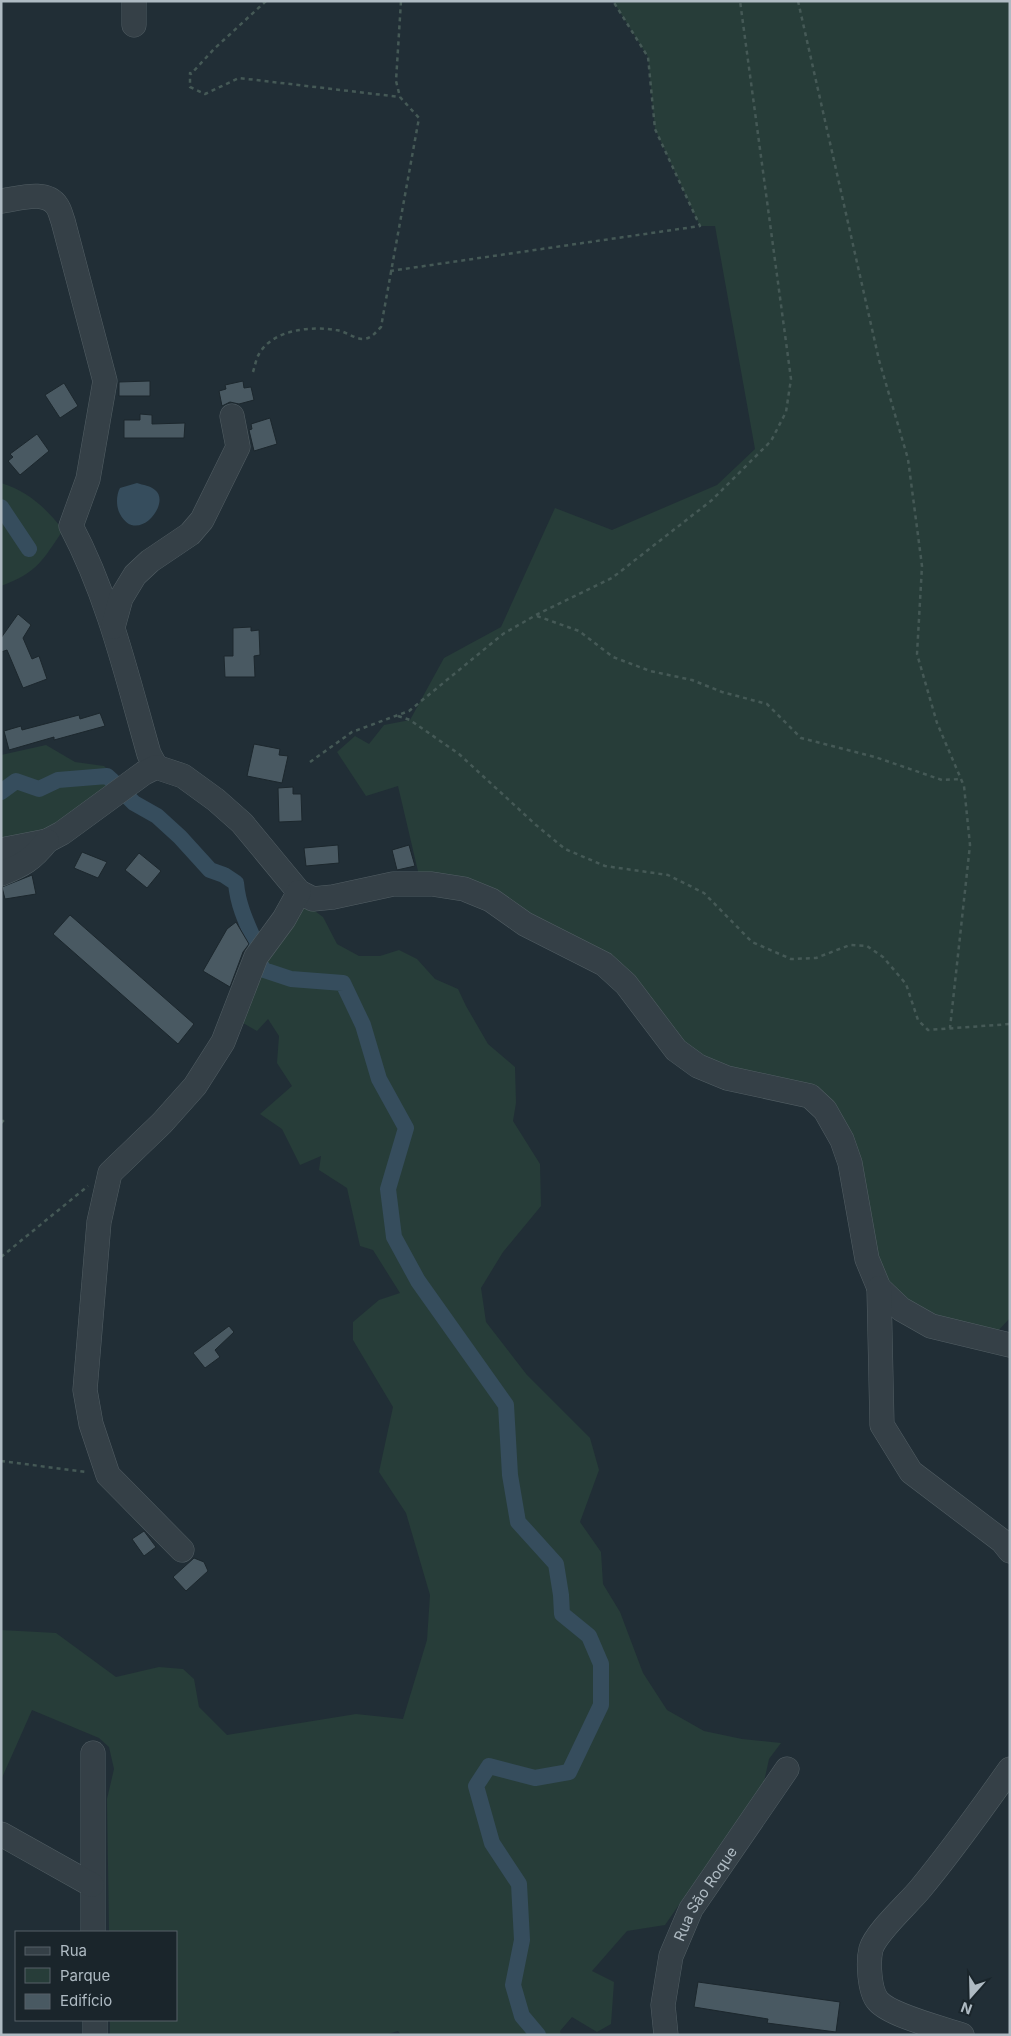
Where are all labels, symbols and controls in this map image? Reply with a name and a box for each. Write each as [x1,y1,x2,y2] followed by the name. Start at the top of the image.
[669,1843,741,1944] street label: Rua São Roque
[15,1931,178,2021] legend
[60,1941,87,1960] text: Rua
[60,1966,110,1985] text: Parque
[946,1971,996,2021] north arrow
[60,1991,112,2010] text: Edifício
[958,1999,974,2018] text: N

